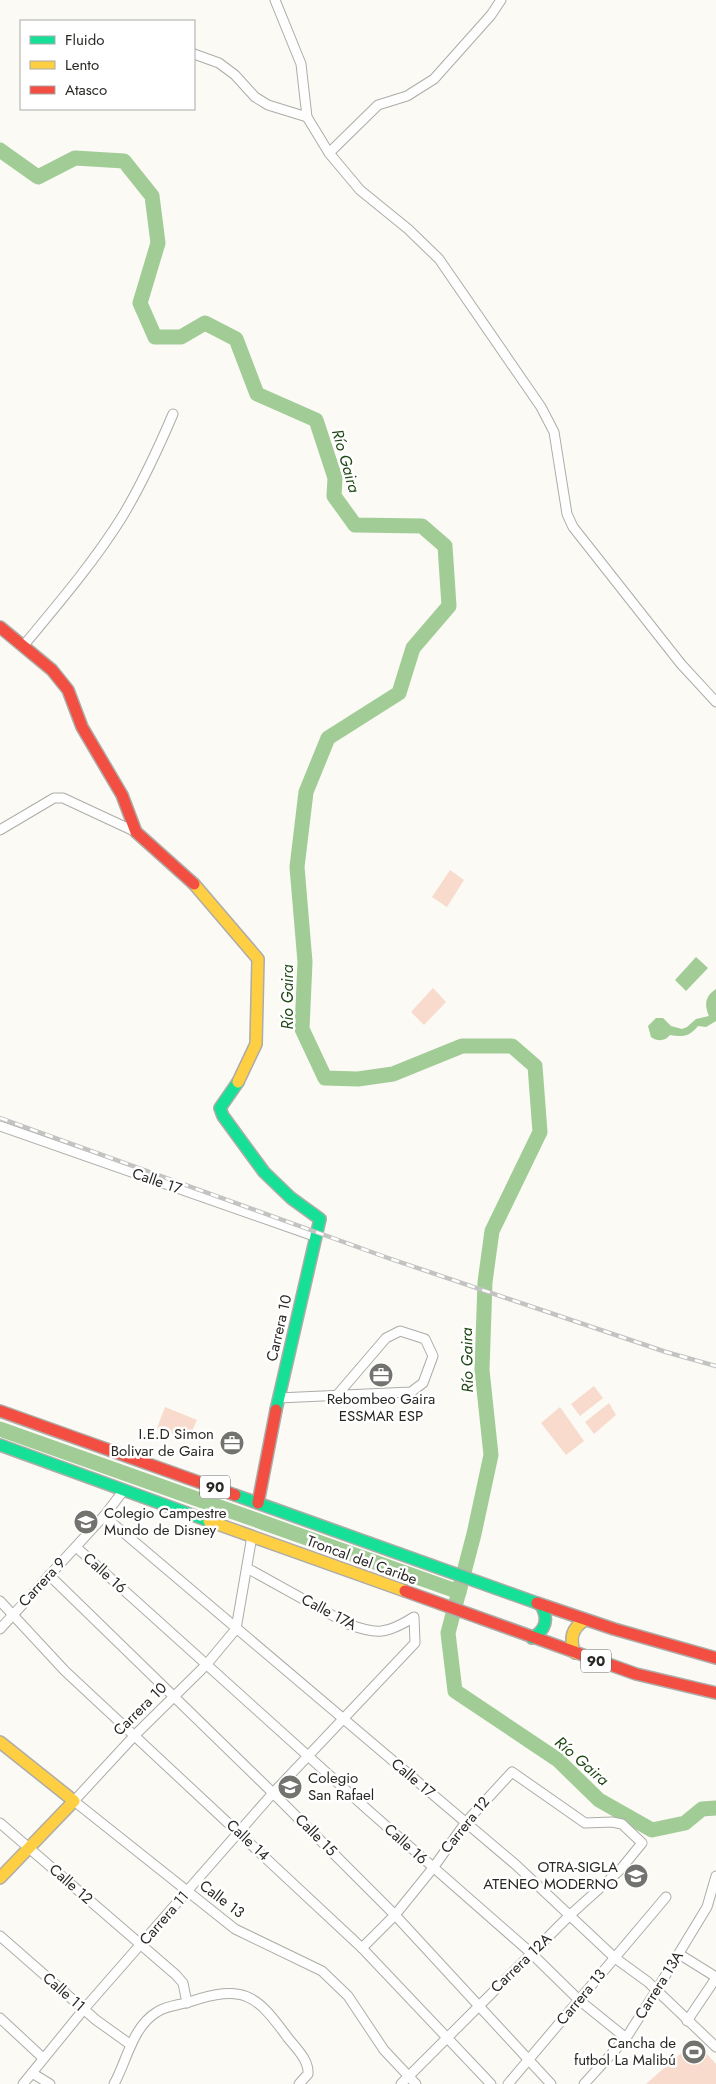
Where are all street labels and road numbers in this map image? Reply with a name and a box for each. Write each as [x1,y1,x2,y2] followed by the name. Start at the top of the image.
[129,1162,185,1200] street label: Calle 17
[261,1292,297,1364] street label: Carrera 10
[200,1475,230,1498] road number: 90
[304,1530,421,1590] street label: Troncal del Caribe
[78,1547,132,1599] street label: Calle 16
[13,1552,71,1612] street label: Carrera 9
[298,1588,361,1636] street label: Calle 17A
[581,1650,611,1672] road number: 90
[108,1677,172,1741] street label: Carrera 10
[386,1753,440,1803] street label: Calle 17
[435,1792,495,1858] street label: Carrera 12
[290,1809,342,1861] street label: Calle 15
[221,1814,275,1866] street label: Calle 14
[379,1818,433,1870] street label: Calle 16
[44,1859,98,1909] street label: Calle 12
[195,1875,249,1923] street label: Calle 13
[134,1886,194,1950] street label: Carrera 11
[486,1928,557,1998] street label: Carrera 12A
[629,1947,689,2023] street label: Carrera 13A
[551,1964,611,2030] street label: Carrera 13
[38,1967,90,2017] street label: Calle 11

